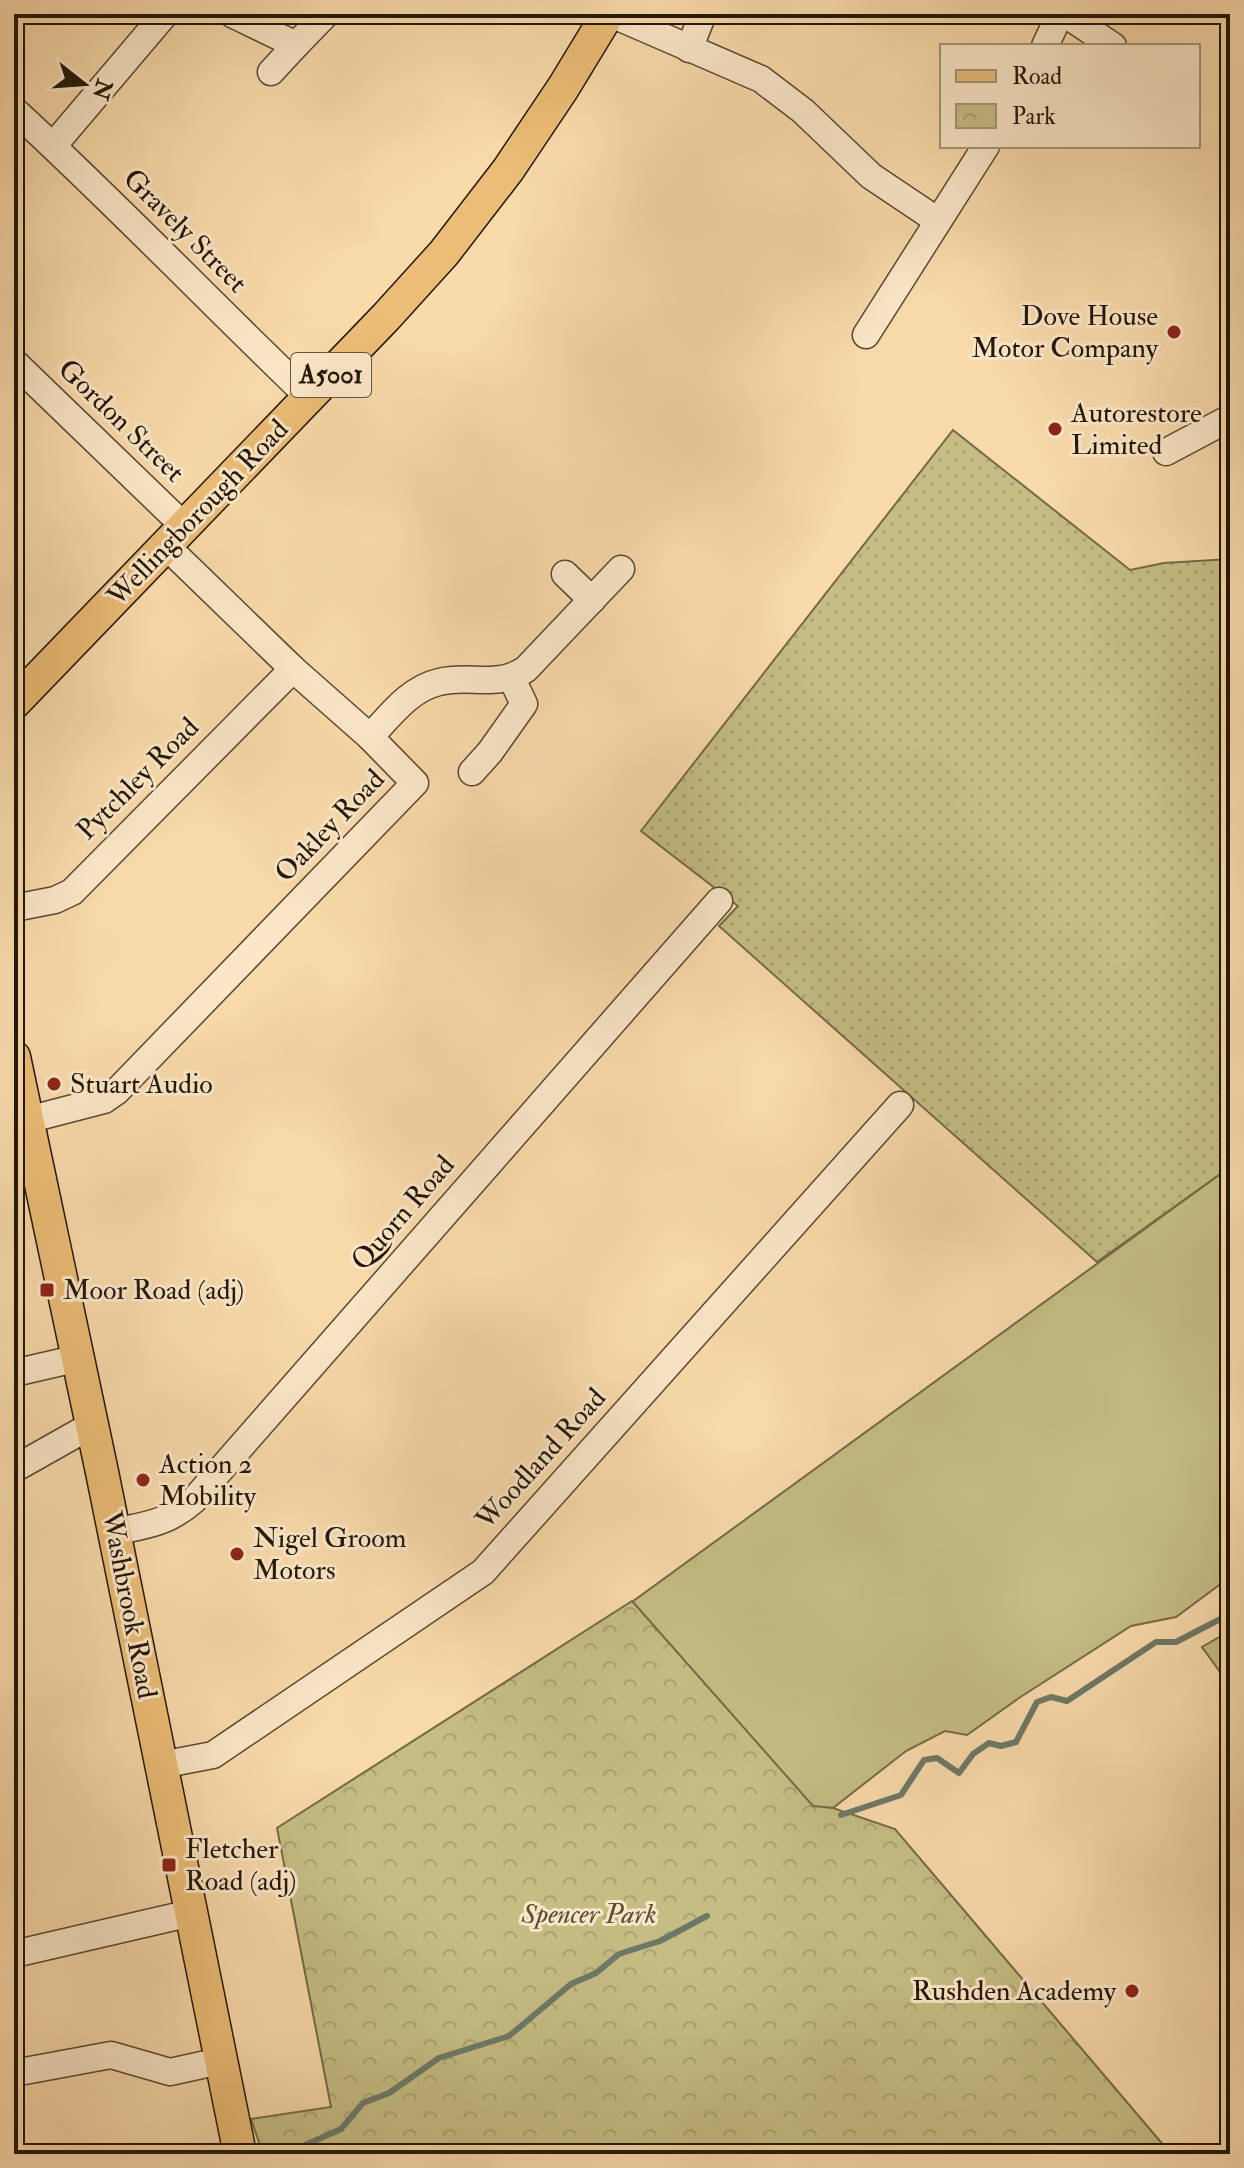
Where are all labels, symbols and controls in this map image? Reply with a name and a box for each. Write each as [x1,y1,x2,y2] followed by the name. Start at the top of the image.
[44,44,124,124] north arrow
[940,44,1200,148] legend
[1012,61,1062,92] text: Road
[86,75,119,103] text: N
[1012,101,1056,132] text: Park
[116,162,254,300] street label: Gravely Street
[971,299,1159,366] place label: Dove House Motor Company
[1165,323,1183,341] marker: Dove House Motor Company
[50,352,192,490] street label: Gordon Street
[291,353,371,397] road number: A5001
[1070,396,1202,463] place label: Autorestore Limited
[99,412,296,614] street label: Wellingborough Road
[1046,420,1064,438] marker: Autorestore Limited
[69,710,207,848] street label: Pytchley Road
[268,762,392,890] street label: Oakley Road
[70,1067,213,1102] place label: Stuart Audio
[45,1075,63,1093] marker: Stuart Audio
[344,1148,463,1278] street label: Quorn Road
[63,1273,244,1308] place label: Moor Road (adj)
[38,1281,56,1299] marker: Moor Road (adj)
[468,1381,614,1538] street label: Woodland Road
[158,1447,257,1514] place label: Action 2 Mobility
[134,1471,152,1489] marker: Action 2 Mobility
[93,1507,164,1702] street label: Washbrook Road
[253,1521,407,1588] place label: Nigel Groom Motors
[228,1545,246,1563] marker: Nigel Groom Motors
[185,1832,296,1899] place label: Fletcher Road (adj)
[160,1856,178,1874] marker: Fletcher Road (adj)
[520,1897,657,1932] park label: Spencer Park
[912,1974,1117,2009] place label: Rushden Academy
[1123,1982,1141,2000] marker: Rushden Academy

